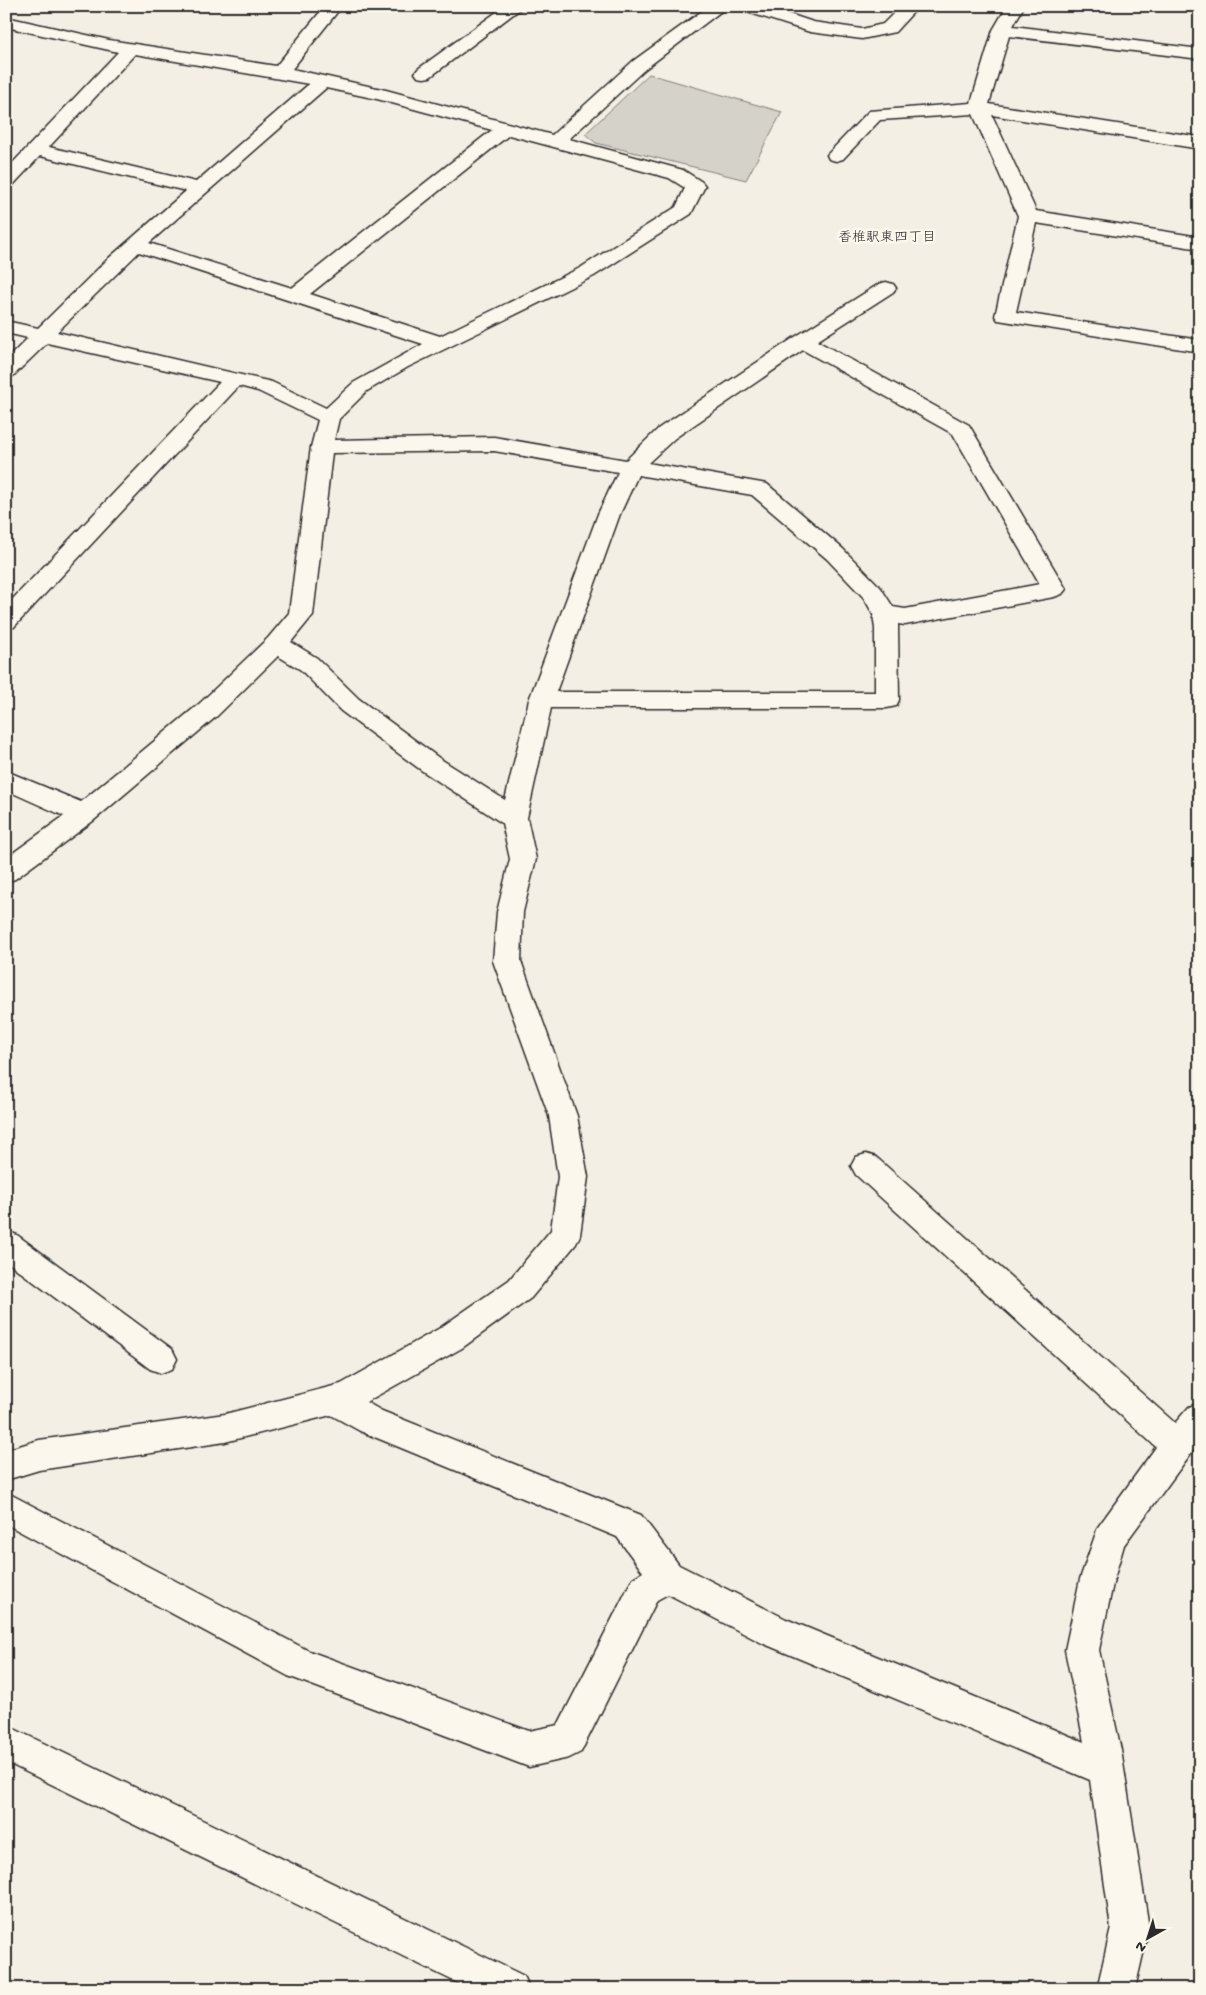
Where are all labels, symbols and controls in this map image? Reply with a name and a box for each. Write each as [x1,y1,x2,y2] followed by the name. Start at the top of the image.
[838,230,936,247] district label: 香椎駅東四丁目
[1124,1912,1174,1962] north arrow
[1132,1937,1150,1956] text: N

